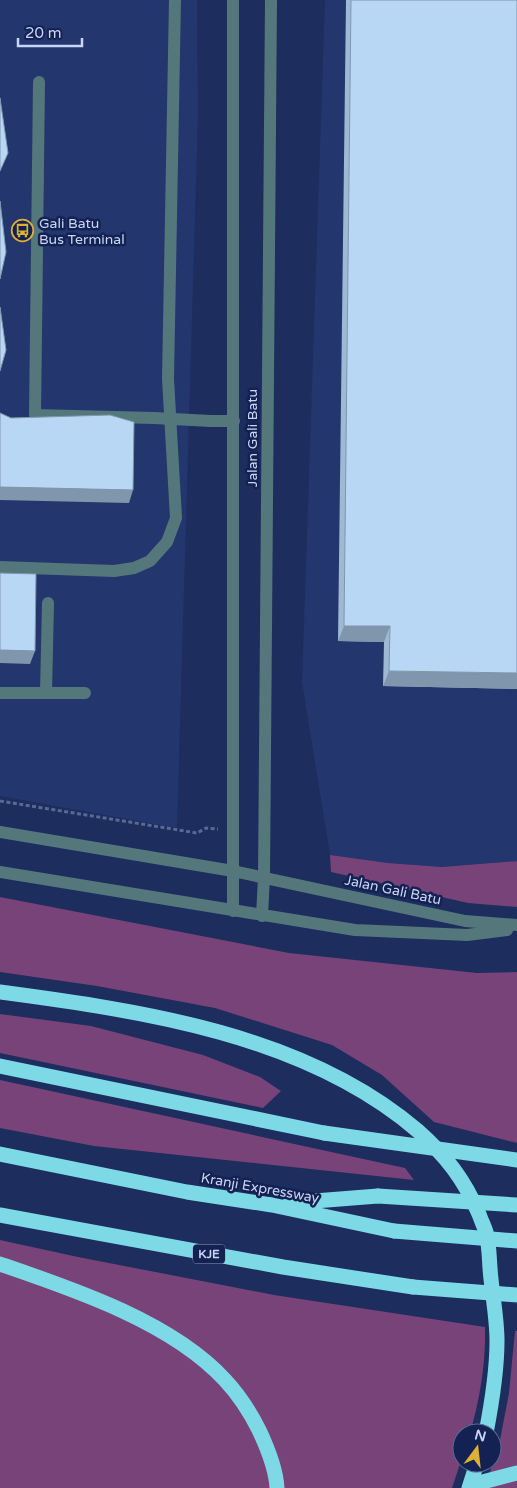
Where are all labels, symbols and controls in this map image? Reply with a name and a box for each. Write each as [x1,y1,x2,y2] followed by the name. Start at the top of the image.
[18,15,81,47] scale bar
[25,24,62,42] text: 20 m
[39,215,125,248] place label: Gali Batu Bus Terminal
[11,219,35,243] bus stop icon: Gali Batu Bus Terminal
[244,389,261,487] street label: Jalan Gali Batu
[343,871,443,909] street label: Jalan Gali Batu
[199,1169,321,1207] street label: Kranji Expressway
[193,1244,225,1264] road number: KJE
[452,1423,502,1473] north arrow
[473,1426,488,1446] text: N

